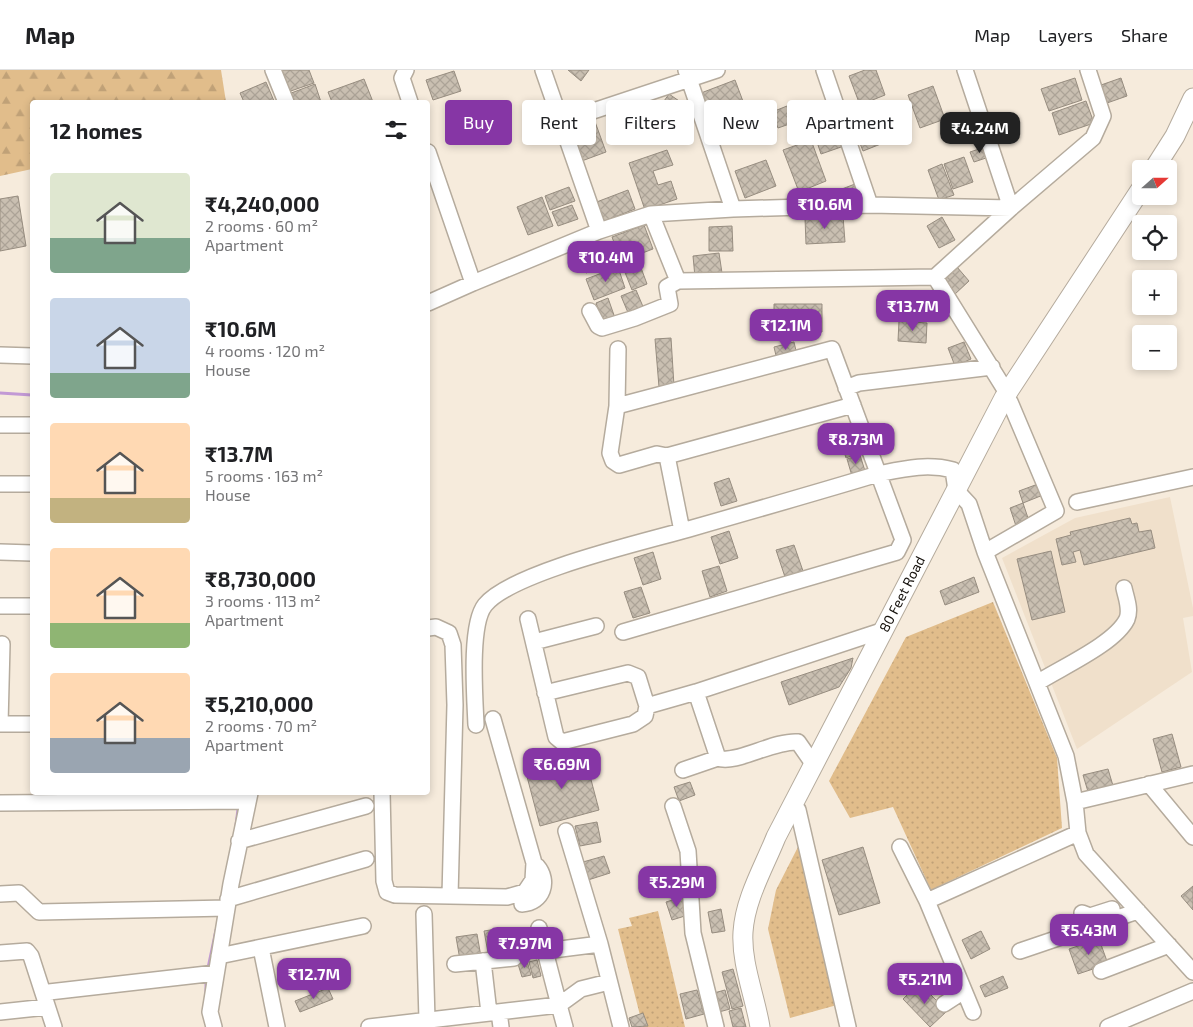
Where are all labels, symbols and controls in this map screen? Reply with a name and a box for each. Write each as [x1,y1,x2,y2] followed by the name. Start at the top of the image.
[25,20,75,49] text: Map
[974,24,1010,46] text: Map
[1038,24,1093,46] text: Layers
[1121,24,1168,46] text: Share
[445,100,512,145] chip: Buy
[522,100,596,145] chip: Rent
[606,100,694,145] chip: Filters
[704,100,777,145] chip: New
[787,100,912,145] chip: Apartment
[939,112,1021,154] pin: ₹4.24M
[382,116,410,144] icon: filters
[50,118,142,143] text: 12 homes
[951,118,1009,137] text: ₹4.24M
[1132,160,1178,205] north arrow
[1132,160,1177,370] map controls
[784,188,866,230] pin: ₹10.6M
[205,191,320,216] text: ₹4,240,000
[90,193,150,253] icon: home
[798,194,852,213] text: ₹10.6M
[1132,215,1177,260] button: locate
[205,216,318,235] text: 2 rooms · 60 m²
[205,235,284,254] text: Apartment
[565,240,647,283] pin: ₹10.4M
[578,247,634,266] text: ₹10.4M
[1132,270,1177,315] button: +
[872,290,954,332] pin: ₹13.7M
[887,296,939,315] text: ₹13.7M
[745,308,827,351] pin: ₹12.1M
[761,315,811,334] text: ₹12.1M
[205,316,276,341] text: ₹10.6M
[90,318,150,378] icon: home
[1132,325,1177,370] button: −
[205,341,325,360] text: 4 rooms · 120 m²
[205,360,251,379] text: House
[815,422,897,465] pin: ₹8.73M
[829,429,883,448] text: ₹8.73M
[205,441,273,466] text: ₹13.7M
[90,443,150,503] icon: home
[205,466,323,485] text: 5 rooms · 163 m²
[205,485,251,504] text: House
[875,553,928,635] street label: 80 Feet Road
[205,566,316,591] text: ₹8,730,000
[90,568,150,628] icon: home
[205,591,321,610] text: 3 rooms · 113 m²
[205,610,284,629] text: Apartment
[205,691,313,716] text: ₹5,210,000
[90,693,150,753] icon: home
[205,716,317,735] text: 2 rooms · 70 m²
[205,735,284,754] text: Apartment
[521,748,603,790] pin: ₹6.69M
[534,754,590,773] text: ₹6.69M
[636,866,718,908] pin: ₹5.29M
[649,872,705,891] text: ₹5.29M
[1048,914,1130,956] pin: ₹5.43M
[1061,920,1117,939] text: ₹5.43M
[484,926,566,969] pin: ₹7.97M
[498,933,552,952] text: ₹7.97M
[273,958,355,1000] pin: ₹12.7M
[884,962,966,1005] pin: ₹5.21M
[288,964,340,983] text: ₹12.7M
[898,969,952,988] text: ₹5.21M

